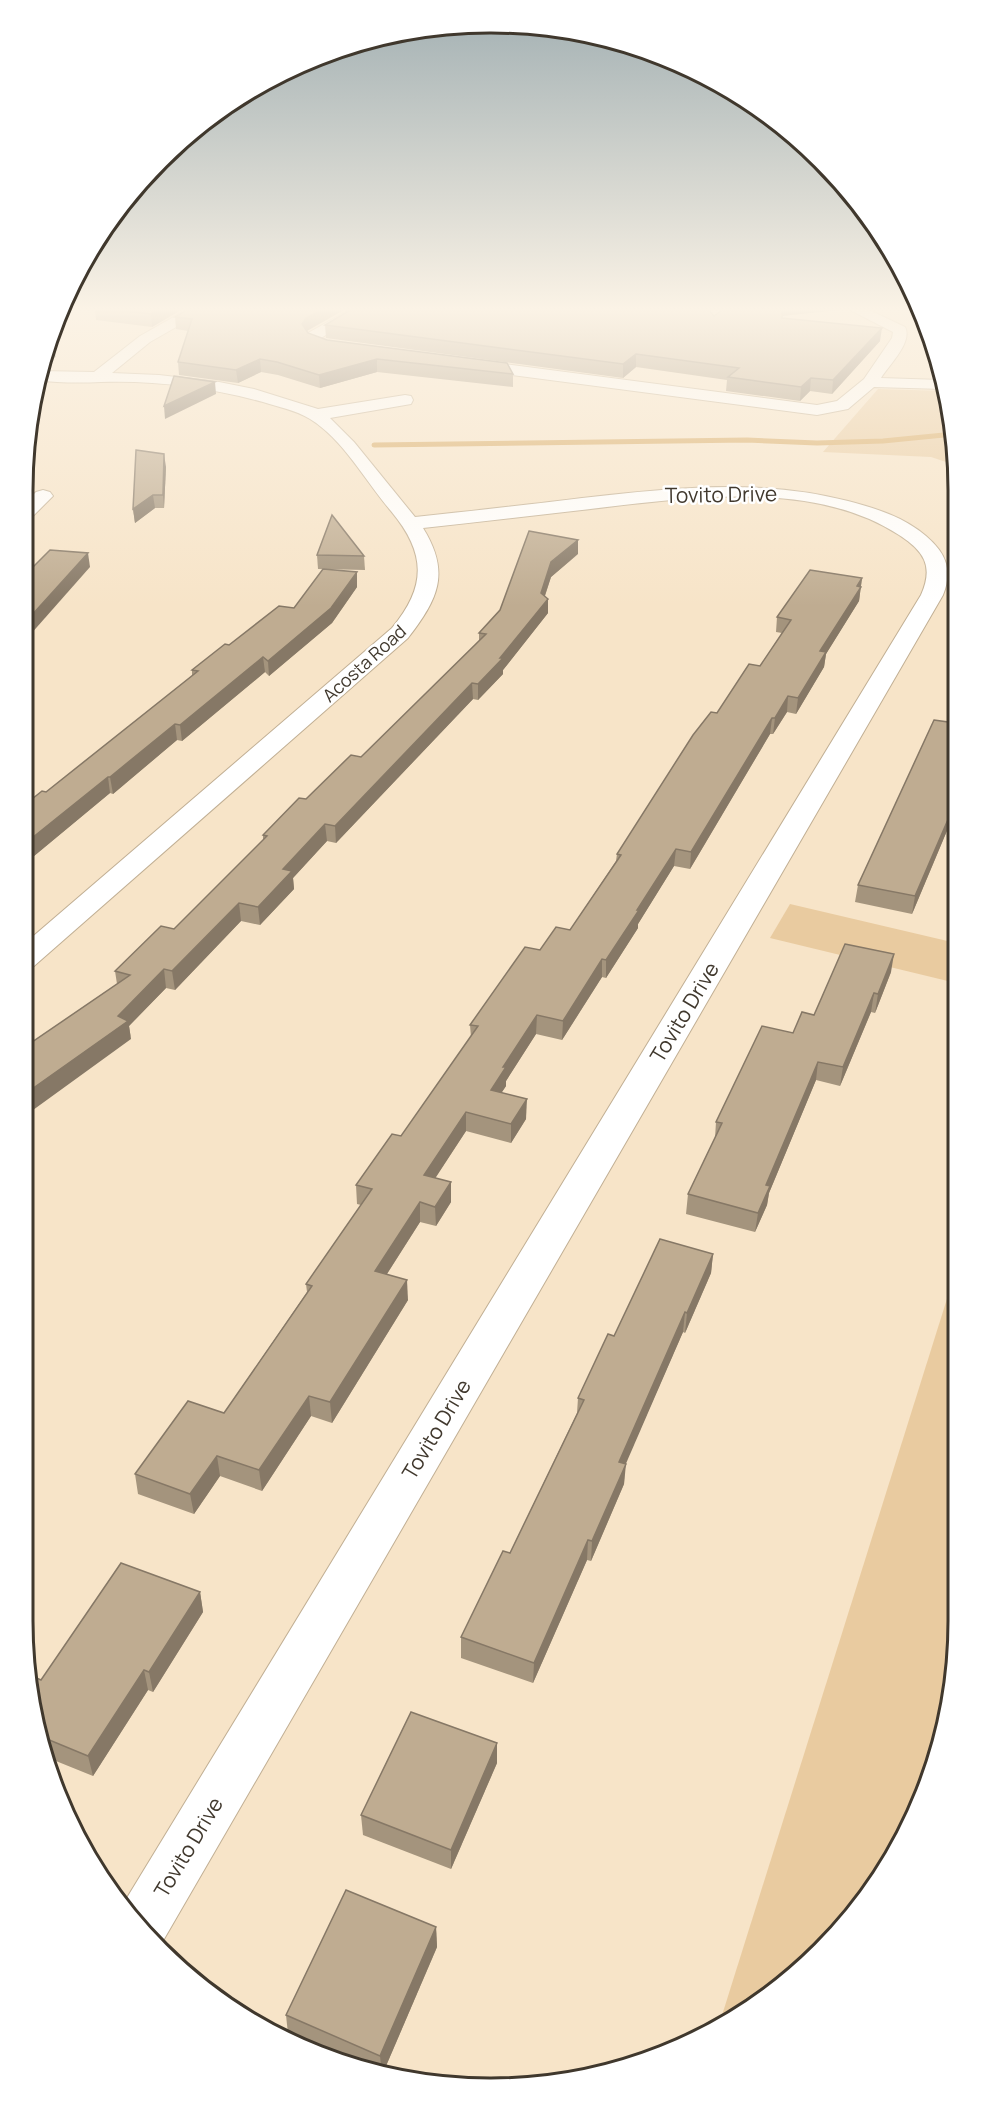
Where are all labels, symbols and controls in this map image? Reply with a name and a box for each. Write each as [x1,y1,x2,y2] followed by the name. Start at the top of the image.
[665,479,777,509] street label: Tovito Drive
[317,619,411,707] street label: Acosta Road
[643,957,725,1067] street label: Tovito Drive
[395,1374,477,1484] street label: Tovito Drive
[147,1792,229,1902] street label: Tovito Drive

